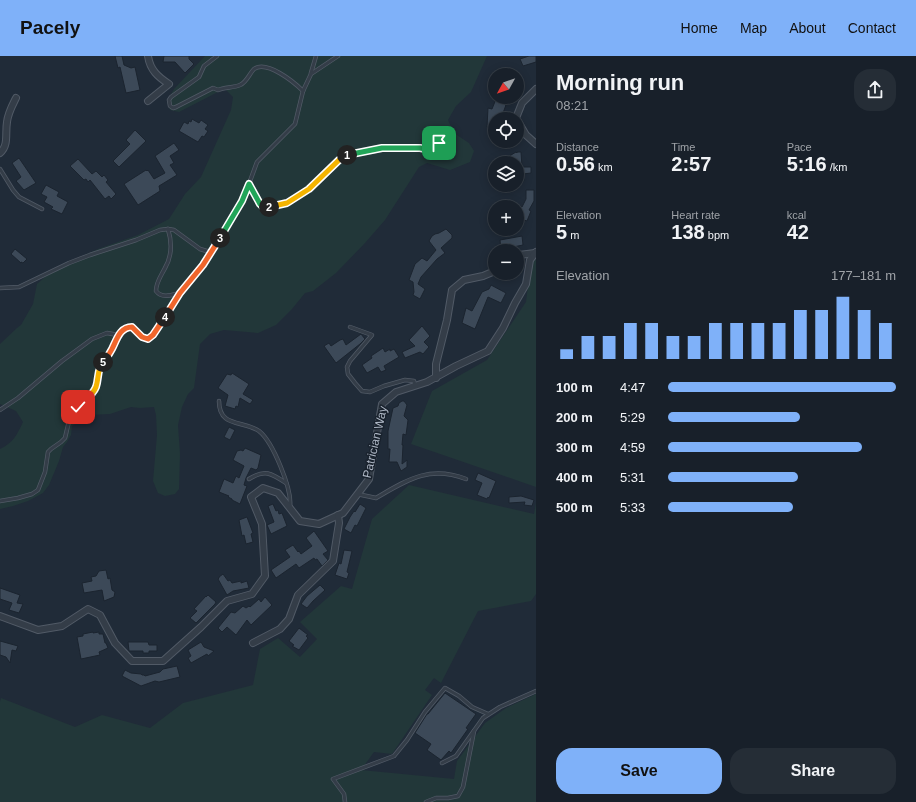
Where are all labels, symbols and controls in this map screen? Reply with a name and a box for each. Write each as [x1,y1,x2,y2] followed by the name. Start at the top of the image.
[20,17,80,38] text: Pacely
[681,20,718,36] text: Home
[740,20,767,36] text: Map
[789,20,826,36] text: About
[848,20,896,36] text: Contact
[488,68,524,104] north arrow
[488,68,524,280] map controls
[854,69,896,111] button: share
[556,70,684,95] text: Morning run
[556,98,589,113] text: 08:21
[488,112,524,148] button: locate
[422,126,456,160] pin
[428,132,450,154] icon: arrive
[556,141,599,153] text: Distance
[671,141,695,153] text: Time
[787,141,812,153] text: Pace
[337,145,357,165] pin: 1
[344,149,350,161] text: 1
[556,153,595,175] text: 0.56
[671,153,711,175] text: 2:57
[787,153,827,175] text: 5:16
[488,156,524,192] button: layers
[595,161,613,173] text: km
[827,161,847,173] text: /km
[259,197,279,217] pin: 2
[488,200,524,236] button: +
[266,201,272,213] text: 2
[556,209,601,221] text: Elevation
[671,209,720,221] text: Heart rate
[787,209,806,221] text: kcal
[556,221,567,243] text: 5
[671,221,705,243] text: 138
[787,221,809,243] text: 42
[210,228,230,248] pin: 3
[567,229,579,241] text: m
[705,229,729,241] text: bpm
[217,232,223,244] text: 3
[488,244,524,280] button: −
[556,268,609,283] text: Elevation
[831,268,896,283] text: 177–181 m
[155,307,175,327] pin: 4
[162,311,168,323] text: 4
[93,352,113,372] pin: 5
[100,356,106,368] text: 5
[556,380,593,395] text: 100 m
[620,380,645,395] text: 4:47
[61,390,95,424] pin
[67,396,89,418] icon: check
[360,405,390,479] street label: Patrician Way
[556,410,593,425] text: 200 m
[620,410,645,425] text: 5:29
[556,440,593,455] text: 300 m
[620,440,645,455] text: 4:59
[556,470,593,485] text: 400 m
[620,470,645,485] text: 5:31
[556,500,593,515] text: 500 m
[620,500,645,515] text: 5:33
[556,748,722,794] button: Save
[730,748,896,794] button: Share

